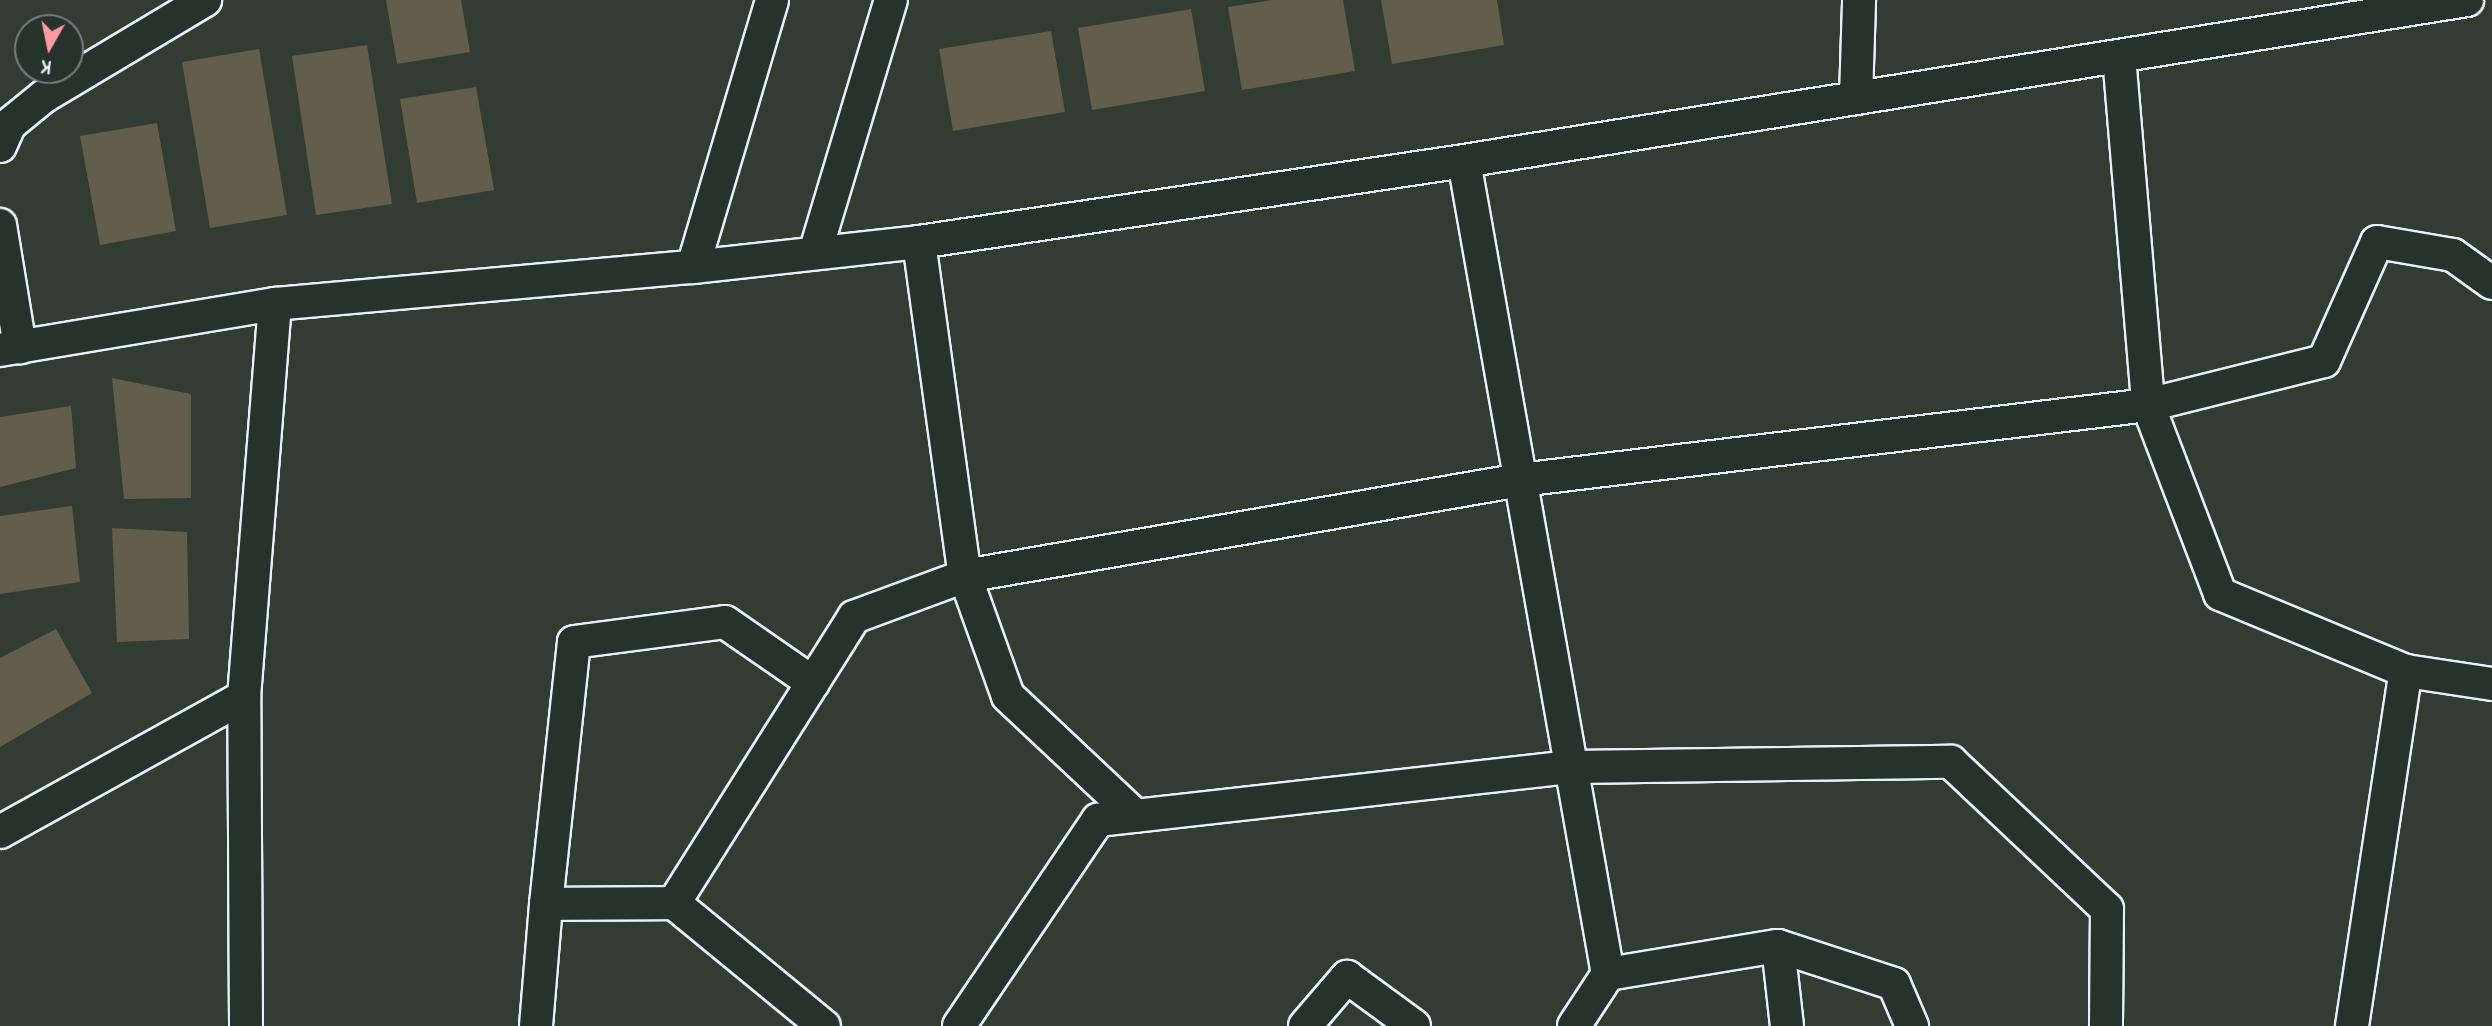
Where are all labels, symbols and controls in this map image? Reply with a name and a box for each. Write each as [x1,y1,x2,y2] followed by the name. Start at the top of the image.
[14,14,84,84] north arrow
[39,54,53,81] text: K

